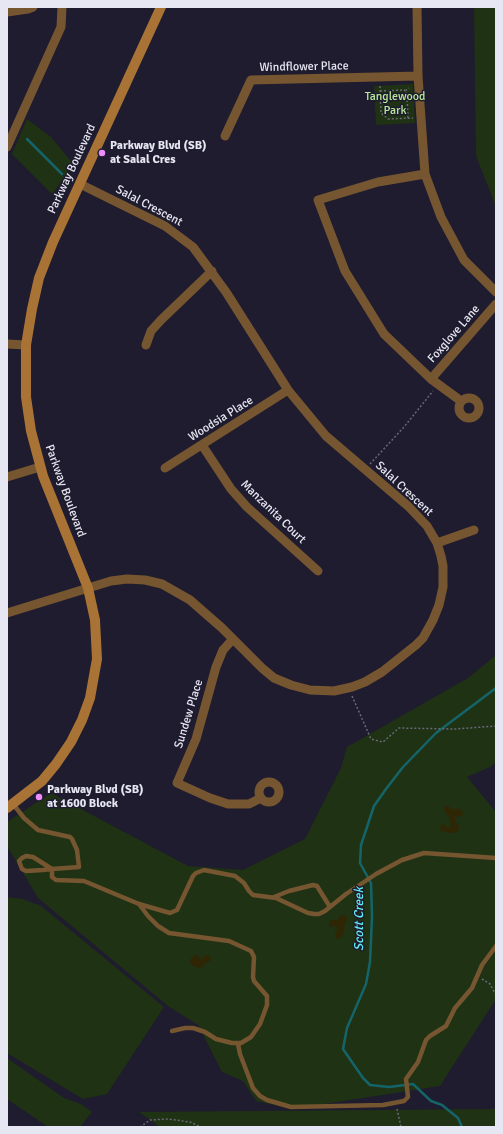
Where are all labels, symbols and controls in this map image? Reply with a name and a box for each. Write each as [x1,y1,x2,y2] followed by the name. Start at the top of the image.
[259,59,349,75] street label: Windflower Place
[365,90,425,118] park label: Tanglewood Park
[45,122,99,216] street label: Parkway Boulevard
[110,139,207,167] place label: Parkway Blvd (SB) at Salal Cres
[97,148,107,158] marker: Parkway Blvd (SB) at Salal Cres
[113,182,185,230] street label: Salal Crescent
[425,302,483,366] street label: Foxglove Lane
[186,393,256,445] street label: Woodsia Place
[42,443,88,539] street label: Parkway Boulevard
[372,459,436,519] street label: Salal Crescent
[237,477,309,547] street label: Manzanita Court
[172,678,206,750] street label: Sundew Place
[47,783,144,811] place label: Parkway Blvd (SB) at 1600 Block
[34,792,44,802] marker: Parkway Blvd (SB) at 1600 Block
[352,887,368,951] water label: Scott Creek

